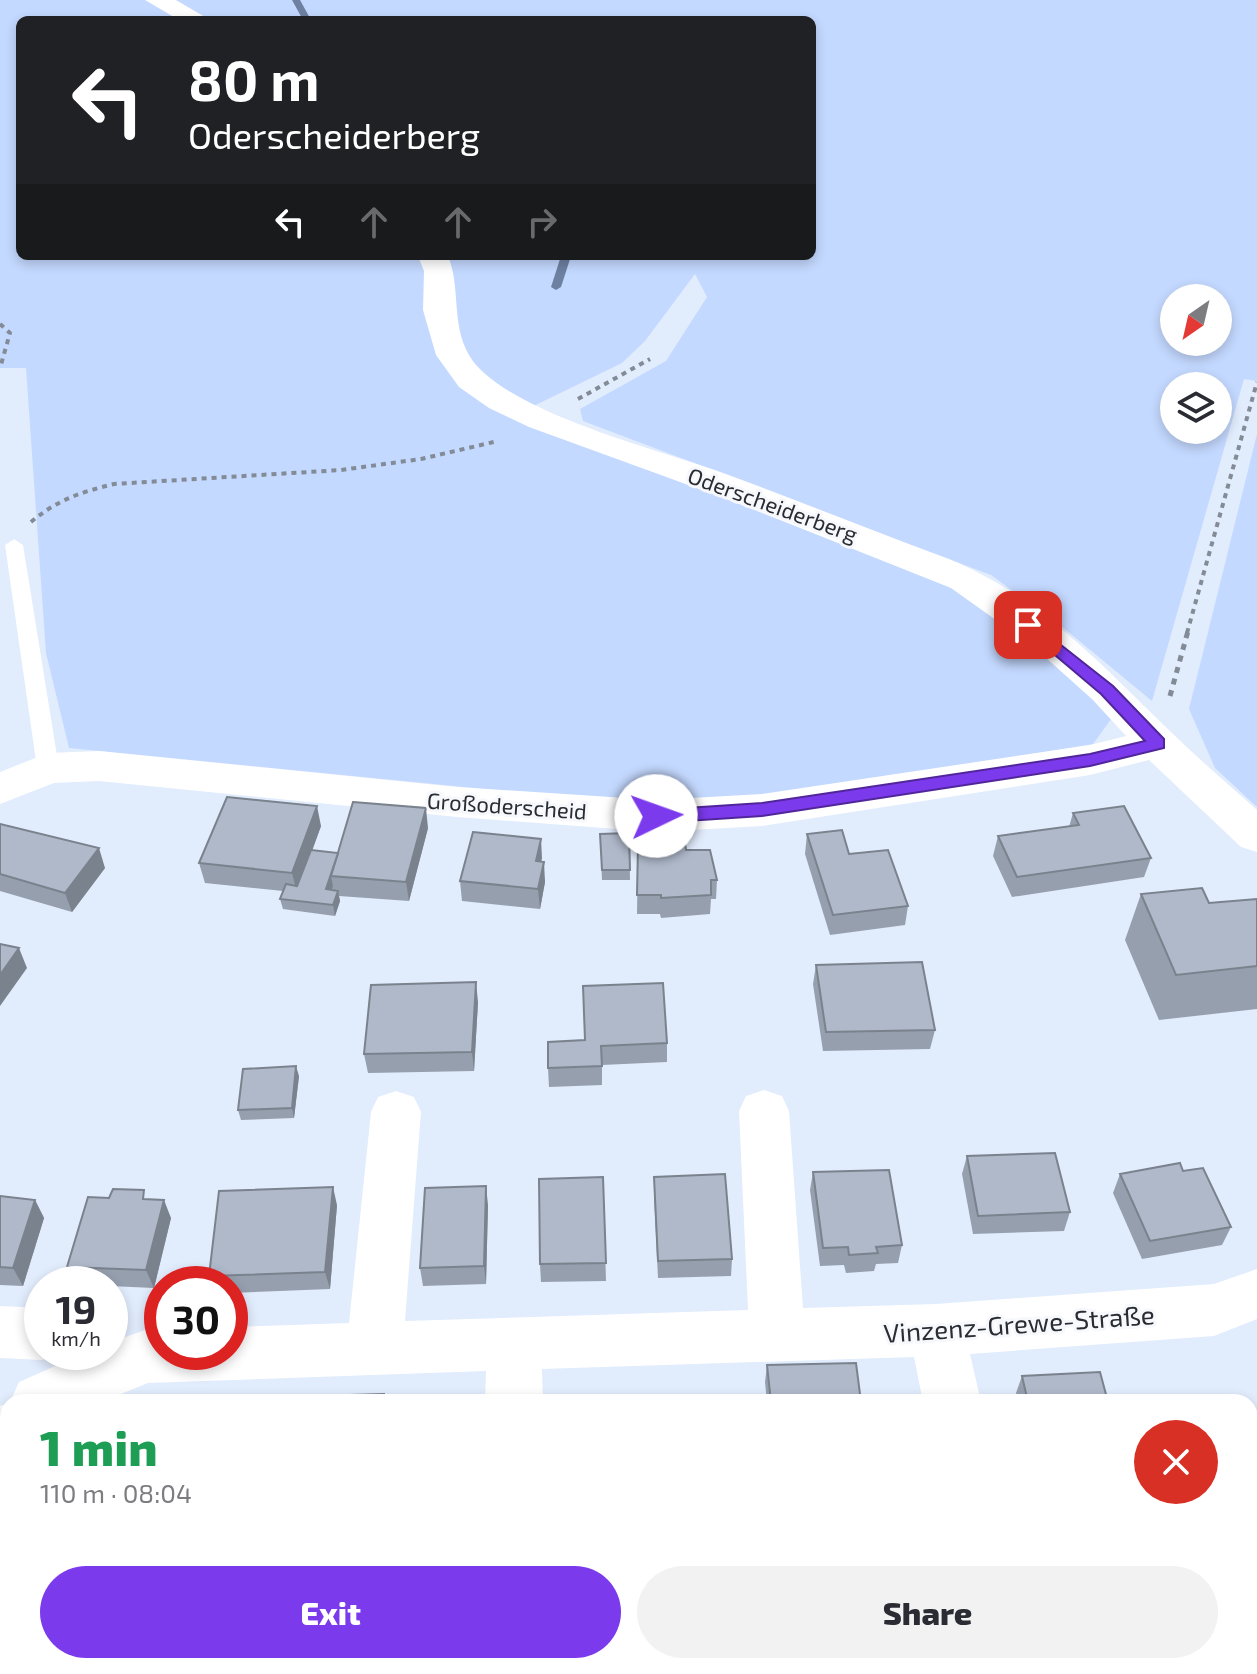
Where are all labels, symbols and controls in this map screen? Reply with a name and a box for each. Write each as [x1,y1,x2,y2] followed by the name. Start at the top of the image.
[188,45,320,112] text: 80 m
[56,48,160,152] icon: left
[188,113,480,156] text: Oderscheiderberg
[268,200,312,244] icon: left
[352,200,396,244] icon: ahead
[436,200,480,244] icon: ahead
[520,200,564,244] icon: right
[1160,284,1232,356] north arrow
[1160,284,1232,444] map controls
[1160,372,1232,444] button: layers
[685,461,861,547] street label: Oderscheiderberg
[994,591,1062,659] pin
[1006,603,1050,647] icon: arrive
[614,774,698,858] position arrow
[426,786,588,824] street label: Großoderscheid
[144,1266,248,1370] speed limit sign: 30
[56,1284,96,1332] text: 19
[882,1298,1156,1348] street label: Vinzenz-Grewe-Straße
[51,1326,101,1350] text: km/h
[40,1418,158,1476] text: 1 min
[1134,1420,1218,1504] button: close
[40,1477,192,1508] text: 110 m · 08:04
[40,1566,621,1658] button: Exit
[637,1566,1218,1658] button: Share

